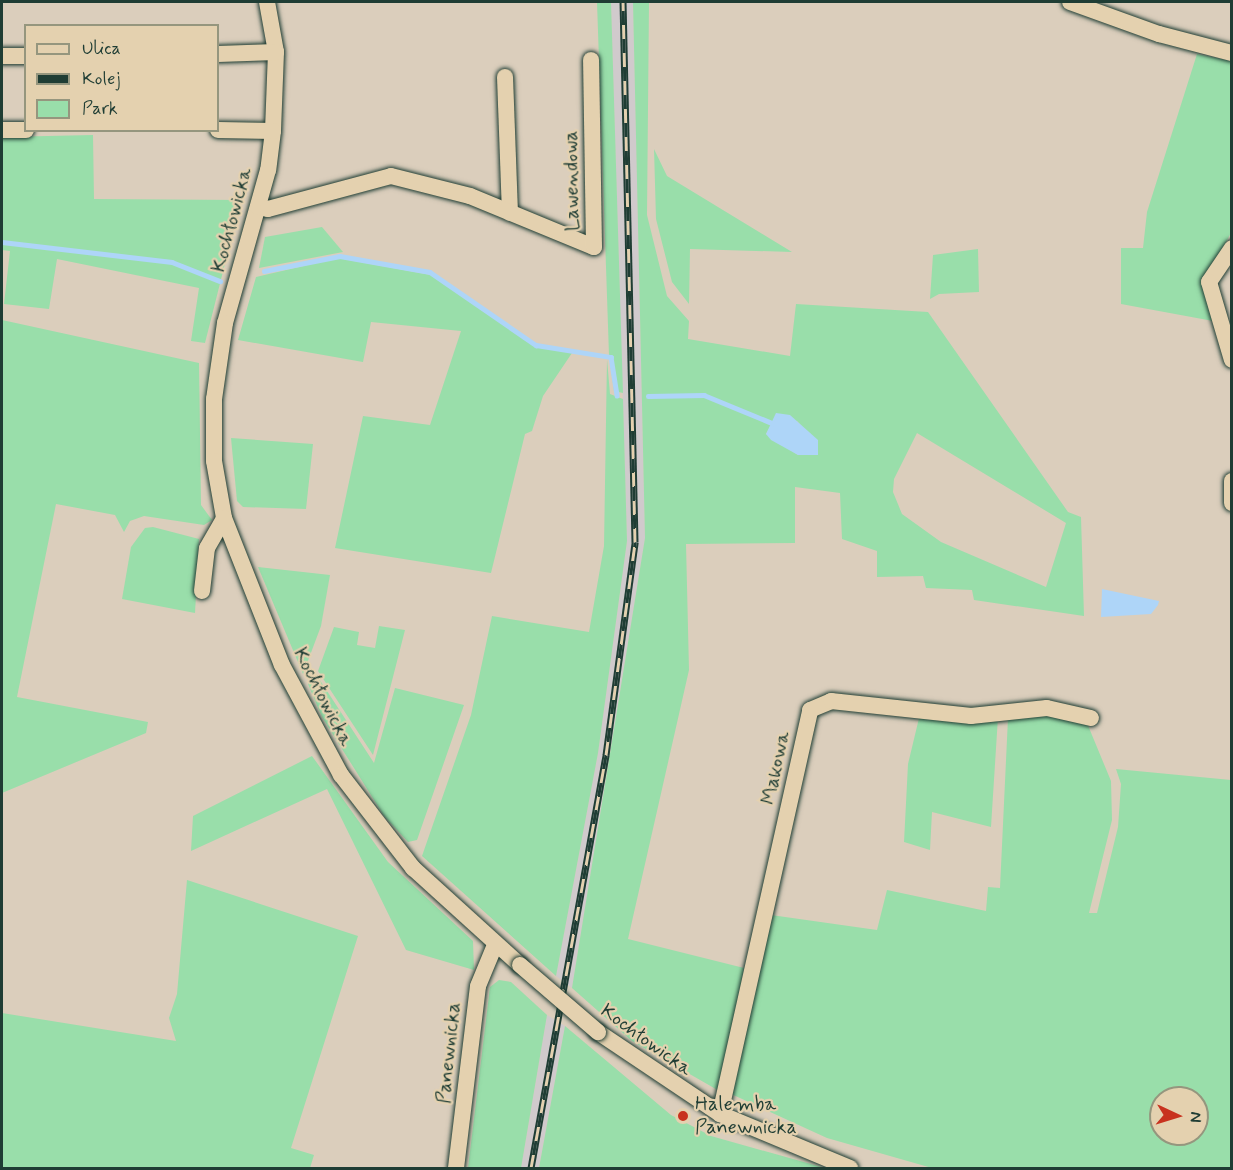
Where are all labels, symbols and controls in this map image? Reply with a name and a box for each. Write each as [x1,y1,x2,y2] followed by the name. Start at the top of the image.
[24,24,219,132] legend
[82,37,121,61] text: Ulica
[82,67,120,91] text: Kolej
[82,97,118,121] text: Park
[559,131,585,231] street label: Lawendowa
[207,165,257,275] street label: Kochłowicka
[288,644,358,750] street label: Kochłowicka
[757,729,795,807] street label: Makowa
[596,999,696,1081] street label: Kochłowicka
[432,1001,466,1105] street label: Panewnicka
[1149,1086,1209,1146] north arrow
[695,1092,797,1139] place label: Halemba Panewnicka
[676,1109,690,1123] marker: Halemba Panewnicka
[1185,1111,1206,1123] text: N

